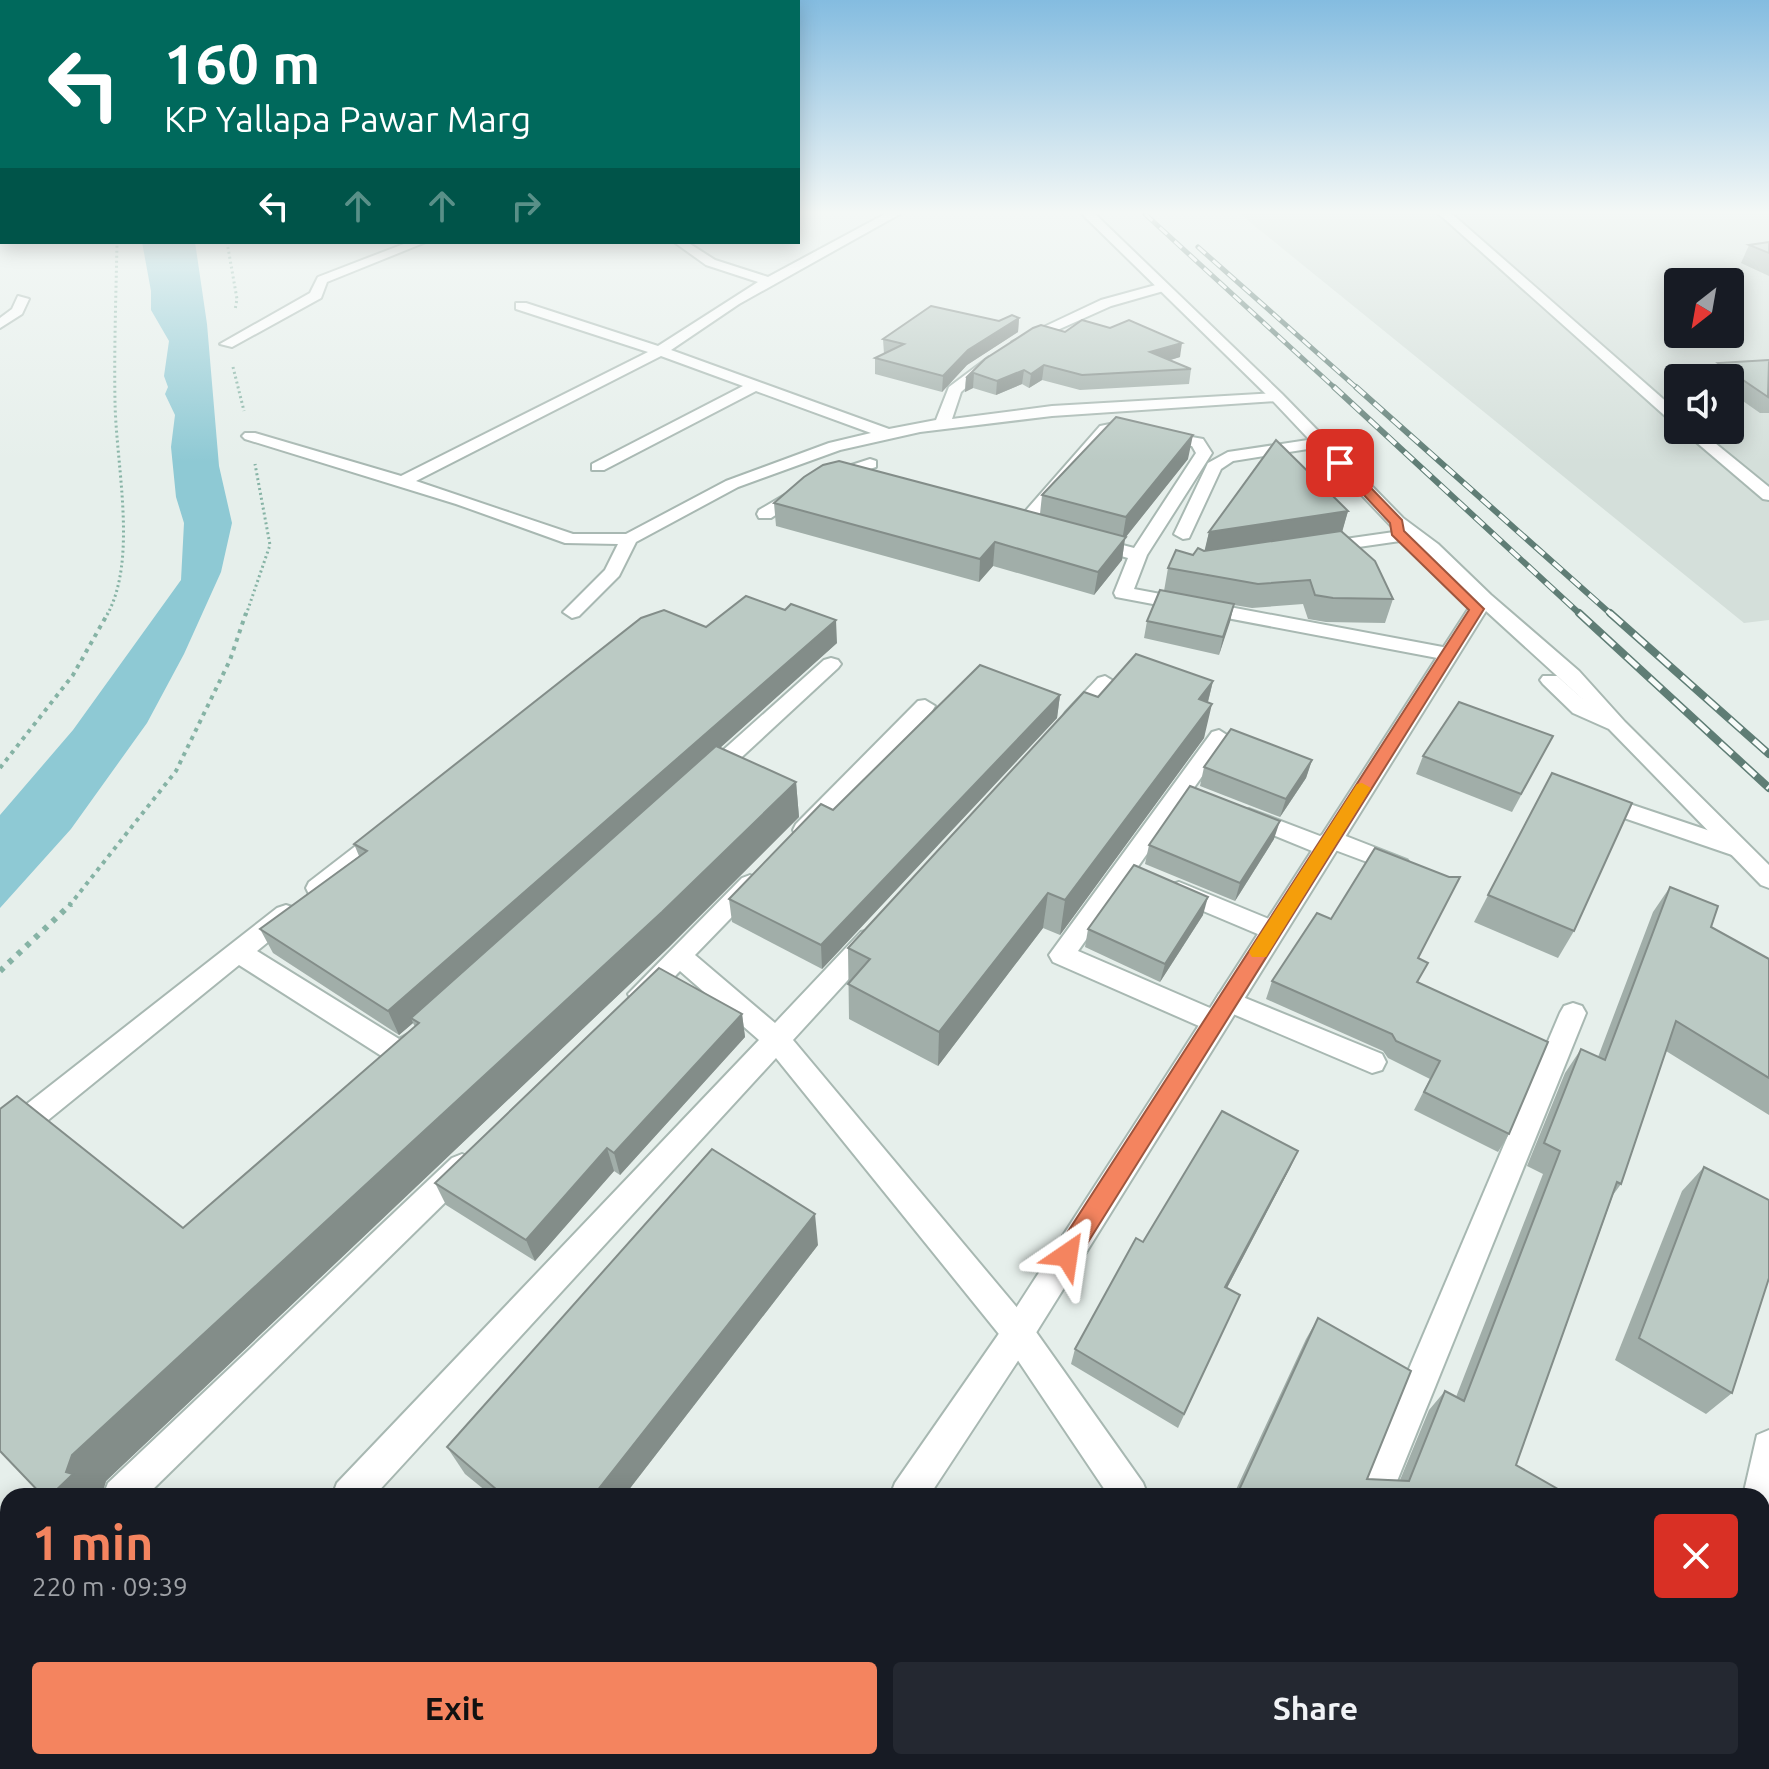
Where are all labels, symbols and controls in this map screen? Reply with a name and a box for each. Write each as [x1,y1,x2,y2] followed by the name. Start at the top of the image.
[32,32,136,136] icon: left
[164,32,320,95] text: 160 m
[164,98,531,139] text: KP Yallapa Pawar Marg
[252,184,296,228] icon: left
[336,184,380,228] icon: ahead
[420,184,464,228] icon: ahead
[504,184,548,228] icon: right
[1664,268,1744,348] north arrow
[1664,268,1744,444] map controls
[1664,364,1744,444] button: sound
[1306,429,1374,497] pin
[1318,441,1362,485] icon: arrive
[1025,1213,1109,1297] position arrow
[1654,1514,1738,1598] button: close
[32,1515,153,1569] text: 1 min
[32,1572,188,1601] text: 220 m · 09:39
[32,1662,877,1754] button: Exit
[893,1662,1738,1754] button: Share

